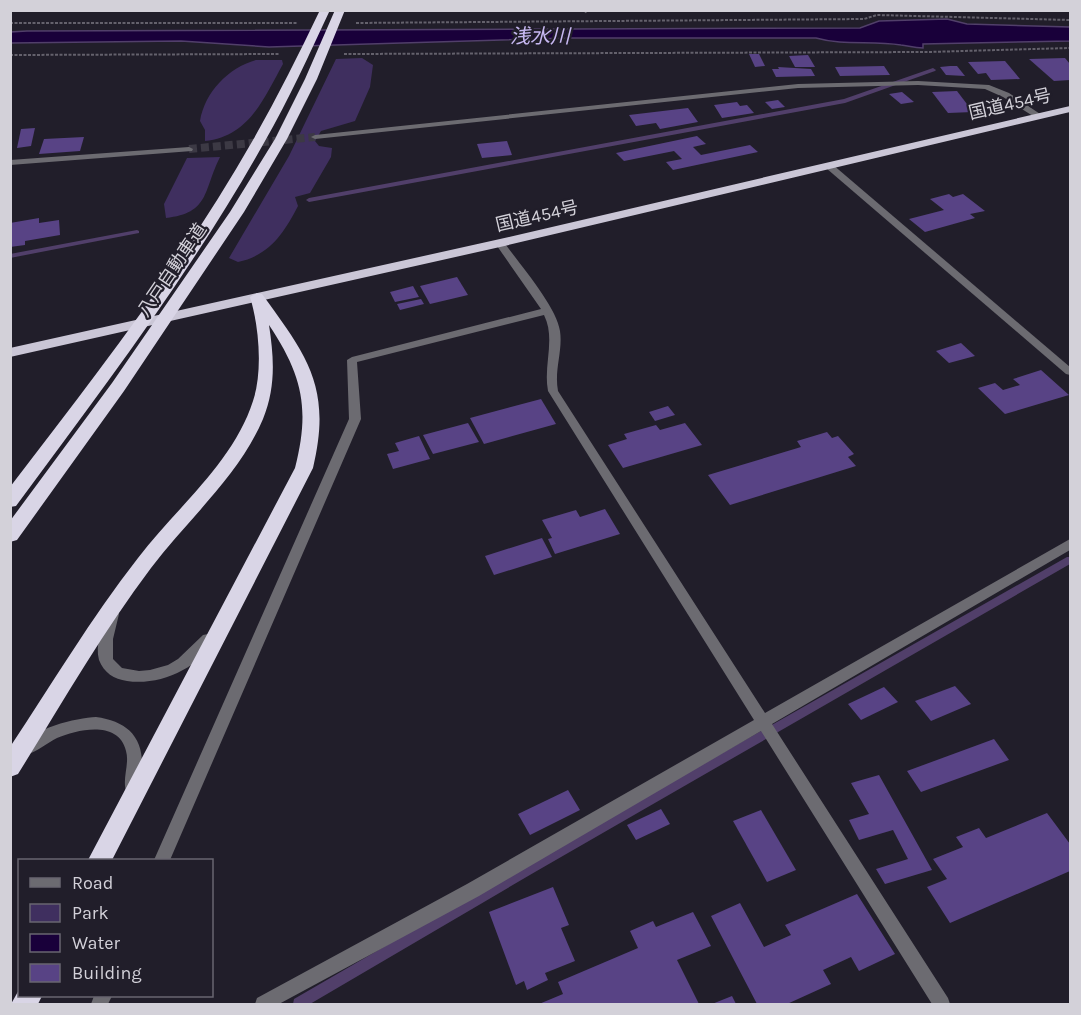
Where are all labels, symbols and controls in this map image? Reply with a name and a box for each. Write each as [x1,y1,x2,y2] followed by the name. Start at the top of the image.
[510,25,572,48] water label: 浅水川
[966,84,1054,124] street label: 国道454号
[493,196,581,236] street label: 国道454号
[133,219,211,321] street label: 八戸自動車道
[18,859,213,997] legend
[72,872,113,894] text: Road
[72,902,109,924] text: Park
[72,932,120,954] text: Water
[72,962,142,984] text: Building

